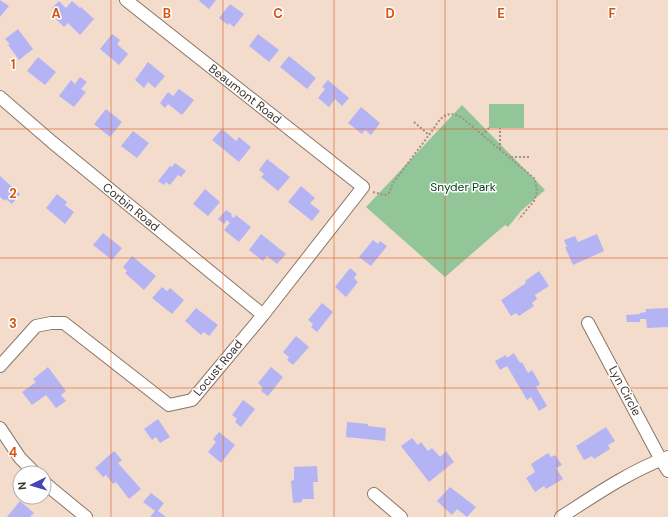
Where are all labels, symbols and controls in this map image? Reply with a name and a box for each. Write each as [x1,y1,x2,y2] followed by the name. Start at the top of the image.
[51,5,61,22] text: A
[163,5,171,22] text: B
[273,5,283,22] text: C
[385,5,395,22] text: D
[497,5,505,22] text: E
[608,5,616,22] text: F
[11,56,15,73] text: 1
[205,61,285,127] street label: Beaumont Road
[99,179,163,235] street label: Corbin Road
[430,179,496,195] park label: Snyder Park
[9,185,17,202] text: 2
[9,315,17,332] text: 3
[190,337,246,399] street label: Locust Road
[605,363,645,419] street label: Lyn Circle
[9,444,17,461] text: 4
[12,465,52,505] north arrow
[15,481,29,490] text: N

